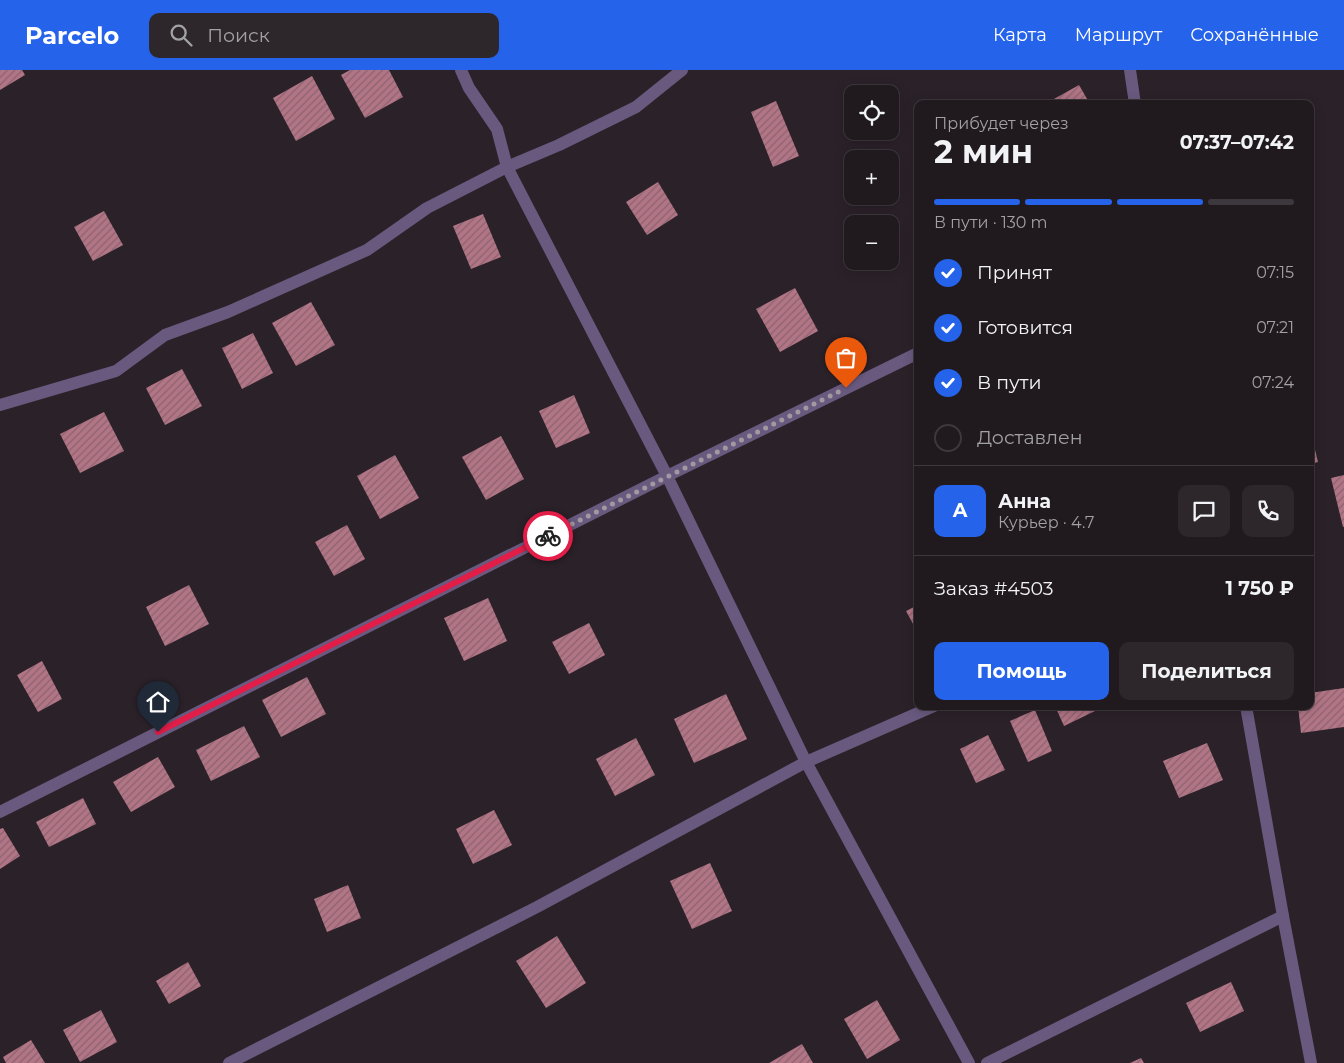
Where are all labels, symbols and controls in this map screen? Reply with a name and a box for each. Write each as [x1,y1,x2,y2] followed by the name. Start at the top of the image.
[149,13,499,58] search box
[25,21,119,50] text: Parcelo
[167,21,195,49] icon: search
[207,24,270,47] text: Поиск
[993,24,1047,46] text: Карта
[1075,24,1162,46] text: Маршрут
[1190,24,1319,46] text: Сохранённые
[844,85,899,270] map controls
[844,85,899,140] button: locate
[934,114,1069,133] text: Прибудет через
[1180,131,1294,154] text: 07:37–07:42
[934,132,1033,171] text: 2 мин
[844,150,899,205] button: +
[934,213,1047,232] text: В пути · 130 m
[844,215,899,270] button: −
[934,259,962,287] icon: check
[977,261,1052,284] text: Принят
[1256,263,1294,282] text: 07:15
[934,314,962,342] icon: check
[977,316,1073,339] text: Готовится
[1256,318,1294,337] text: 07:21
[825,337,867,388] pin
[832,344,860,372] icon: bag
[934,369,962,397] icon: check
[977,371,1042,394] text: В пути
[1252,373,1294,392] text: 07:24
[977,426,1083,449] text: Доставлен
[1178,485,1230,537] button: chat
[1242,485,1294,537] button: phone
[998,490,1051,513] text: Анна
[952,499,968,522] text: А
[523,511,573,561] courier
[998,513,1095,532] text: Курьер · 4.7
[534,522,562,550] icon: bike
[934,577,1054,600] text: Заказ #4503
[1225,577,1294,600] text: 1 750 ₽
[934,642,1109,700] button: Помощь
[1119,642,1294,700] button: Поделиться
[137,681,179,732] pin
[144,688,172,716] icon: home

